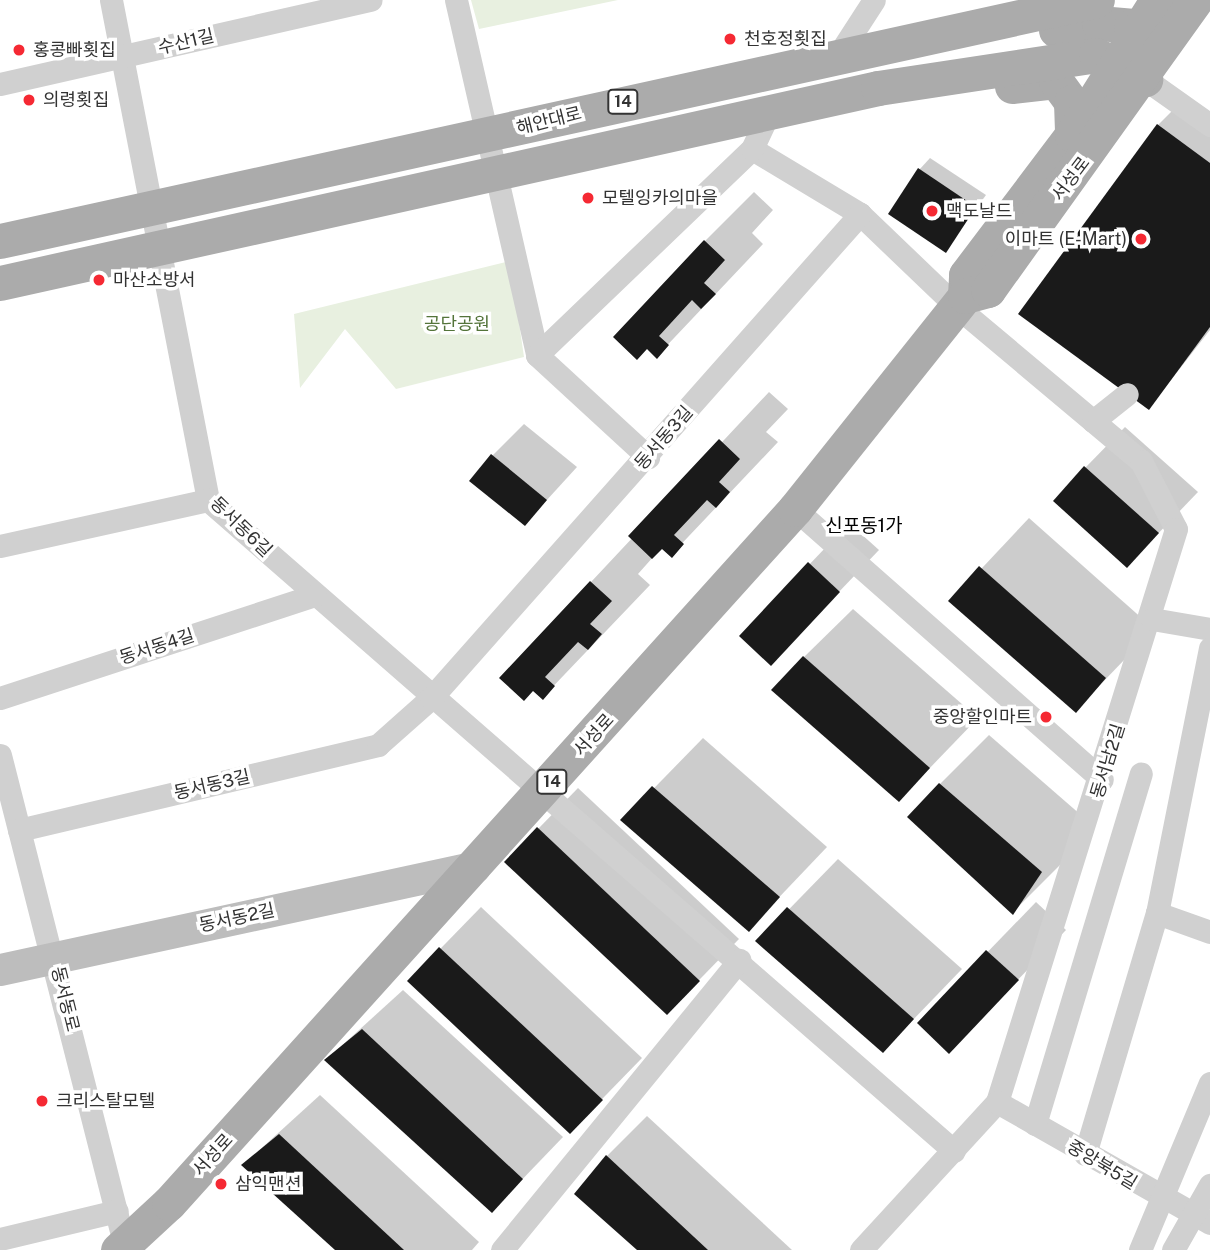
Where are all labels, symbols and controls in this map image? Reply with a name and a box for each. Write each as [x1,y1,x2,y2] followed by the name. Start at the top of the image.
[156,25,216,59] street label: 수산1길
[744,28,827,50] place label: 천호정횟집
[722,31,738,47] marker: 천호정횟집
[33,39,116,61] place label: 홍콩빠횟집
[11,42,27,58] marker: 홍콩빠횟집
[43,89,109,111] place label: 의령횟집
[607,90,639,114] road number: 14
[21,92,37,108] marker: 의령횟집
[514,103,584,139] street label: 해안대로
[1047,153,1095,205] street label: 서성로
[602,187,718,209] place label: 모텔잉카의마을
[580,190,596,206] marker: 모텔잉카의마을
[946,200,1012,222] place label: 맥도날드
[924,203,940,219] marker: 맥도날드
[1005,228,1127,250] place label: 이마트 (E-Mart)
[1133,231,1149,247] marker: 이마트 (E-Mart)
[113,269,196,291] place label: 마산소방서
[91,272,107,288] marker: 마산소방서
[424,313,490,335] park label: 공단공원
[630,402,698,474] street label: 동서동3길
[206,492,276,562] street label: 동서동6길
[825,515,903,537] district label: 신포동1가
[117,625,197,669] street label: 동서동4길
[933,706,1032,728] place label: 중앙할인마트
[569,709,619,761] street label: 서성로
[1038,709,1054,725] marker: 중앙할인마트
[1086,721,1130,801] street label: 동서남2길
[172,766,252,804] street label: 동서동3길
[536,769,568,794] road number: 14
[197,899,277,937] street label: 동서동2길
[47,964,83,1034] street label: 동서동로
[56,1090,155,1112] place label: 크리스탈모텔
[34,1093,50,1109] marker: 크리스탈모텔
[188,1129,238,1181] street label: 서성로
[1063,1136,1141,1194] street label: 중앙북5길
[235,1173,301,1195] place label: 삼익맨션
[213,1176,229,1192] marker: 삼익맨션

